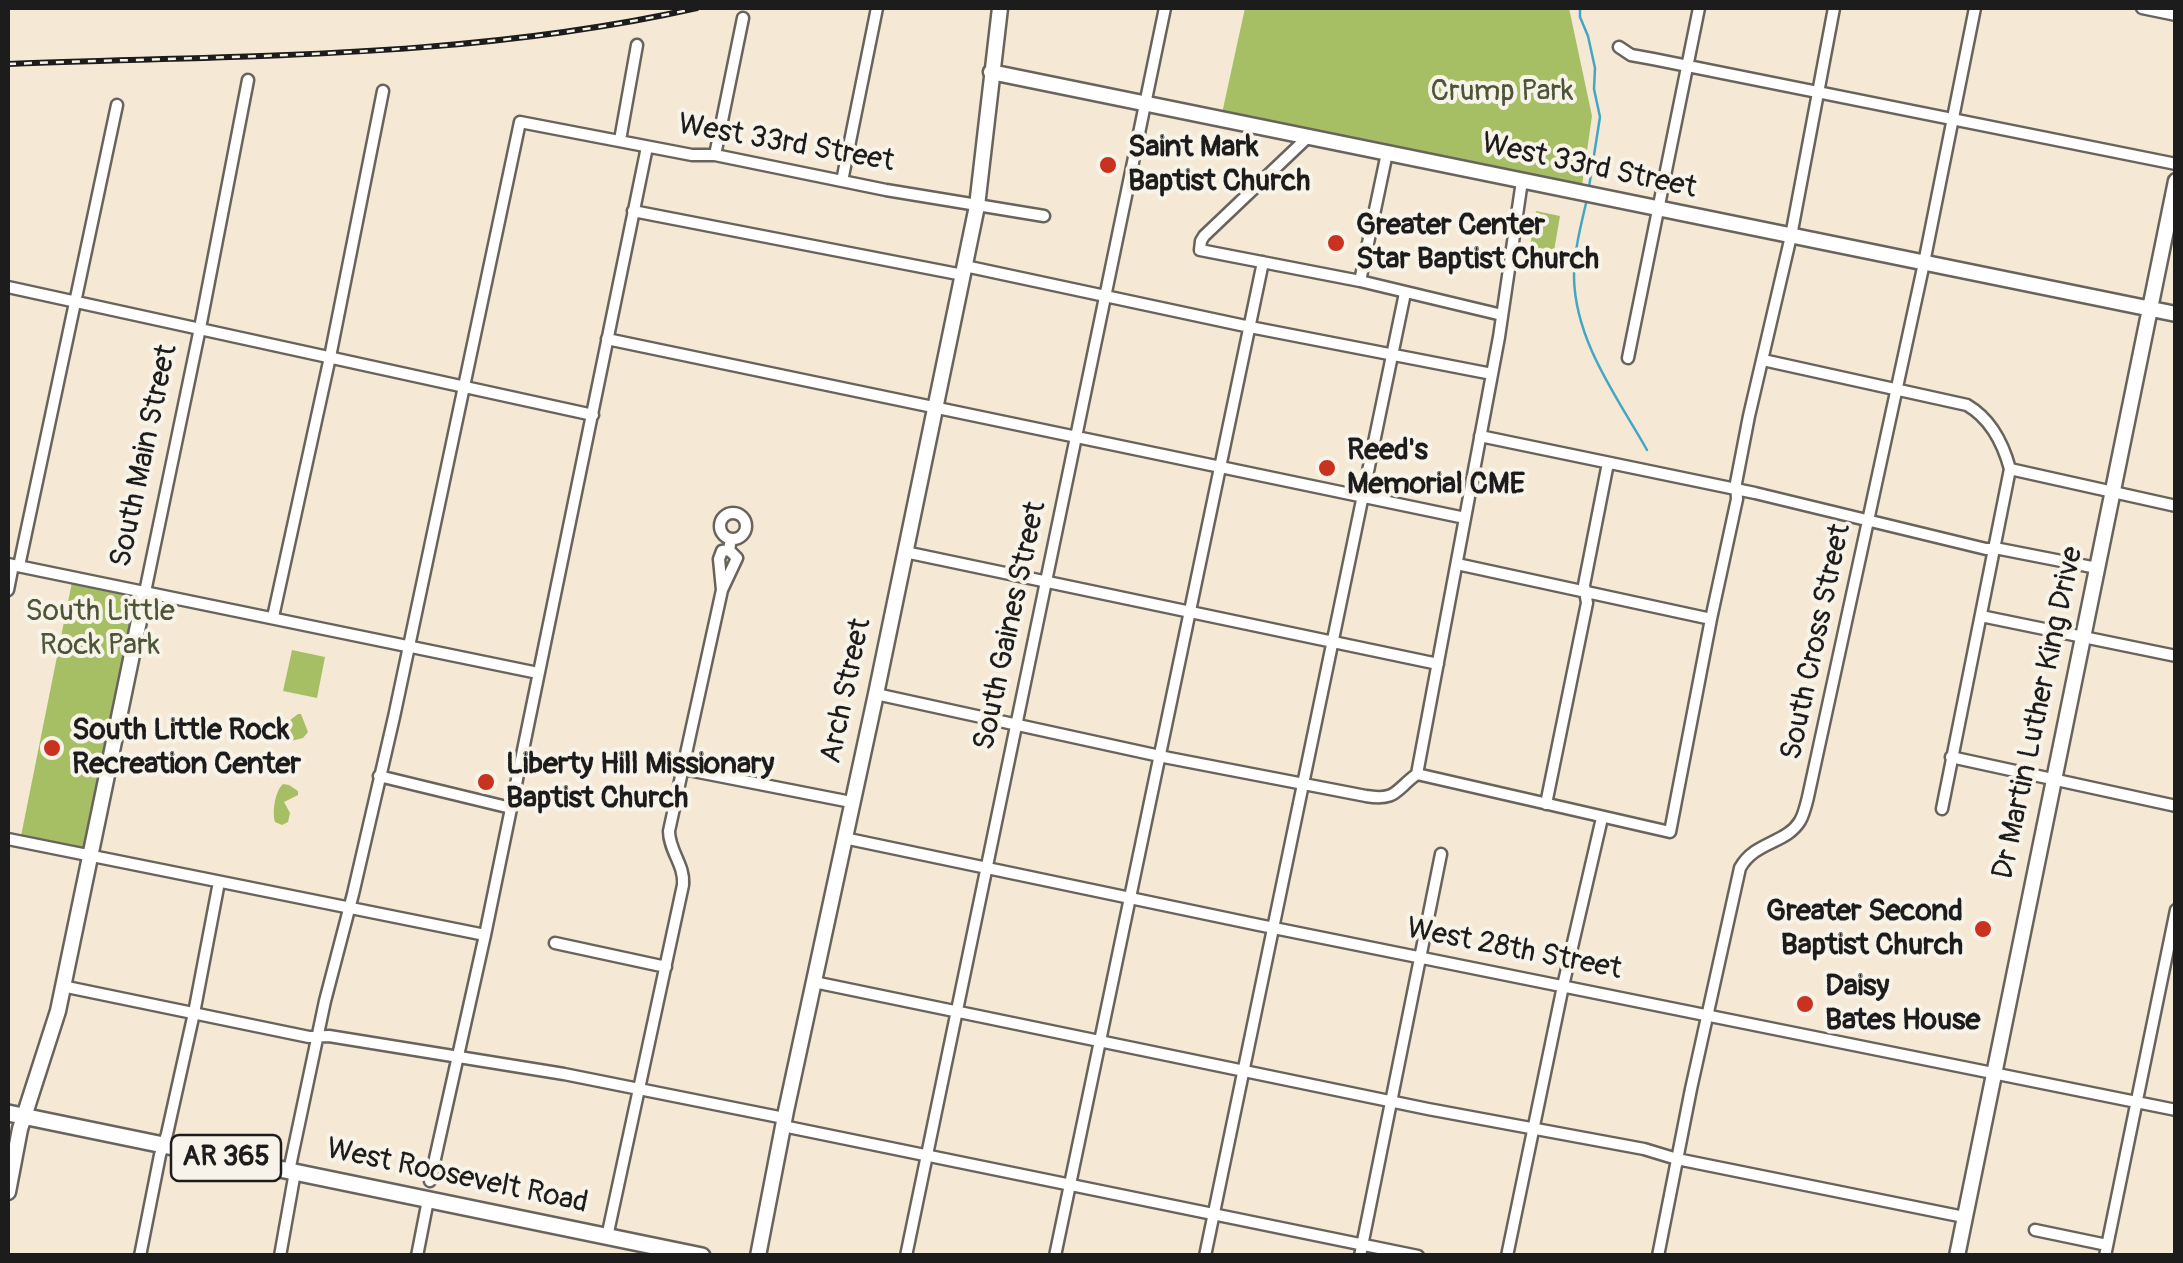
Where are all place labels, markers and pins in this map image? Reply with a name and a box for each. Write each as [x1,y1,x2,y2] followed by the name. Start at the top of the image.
[1128,130,1310,200] place label: Saint Mark Baptist Church
[1097,154,1119,176] marker: Saint Mark Baptist Church
[1356,208,1599,278] place label: Greater Center Star Baptist Church
[1325,232,1347,254] marker: Greater Center Star Baptist Church
[1347,433,1525,504] place label: Reed's Memorial CME
[1316,457,1338,479] marker: Reed's Memorial CME
[72,713,301,784] place label: South Little Rock Recreation Center
[41,737,63,759] marker: South Little Rock Recreation Center
[506,747,774,818] place label: Liberty Hill Missionary Baptist Church
[475,771,497,793] marker: Liberty Hill Missionary Baptist Church
[1766,894,1963,964] place label: Greater Second Baptist Church
[1972,918,1994,940] marker: Greater Second Baptist Church
[1825,969,1980,1040] place label: Daisy Bates House
[1794,993,1816,1015] marker: Daisy Bates House

